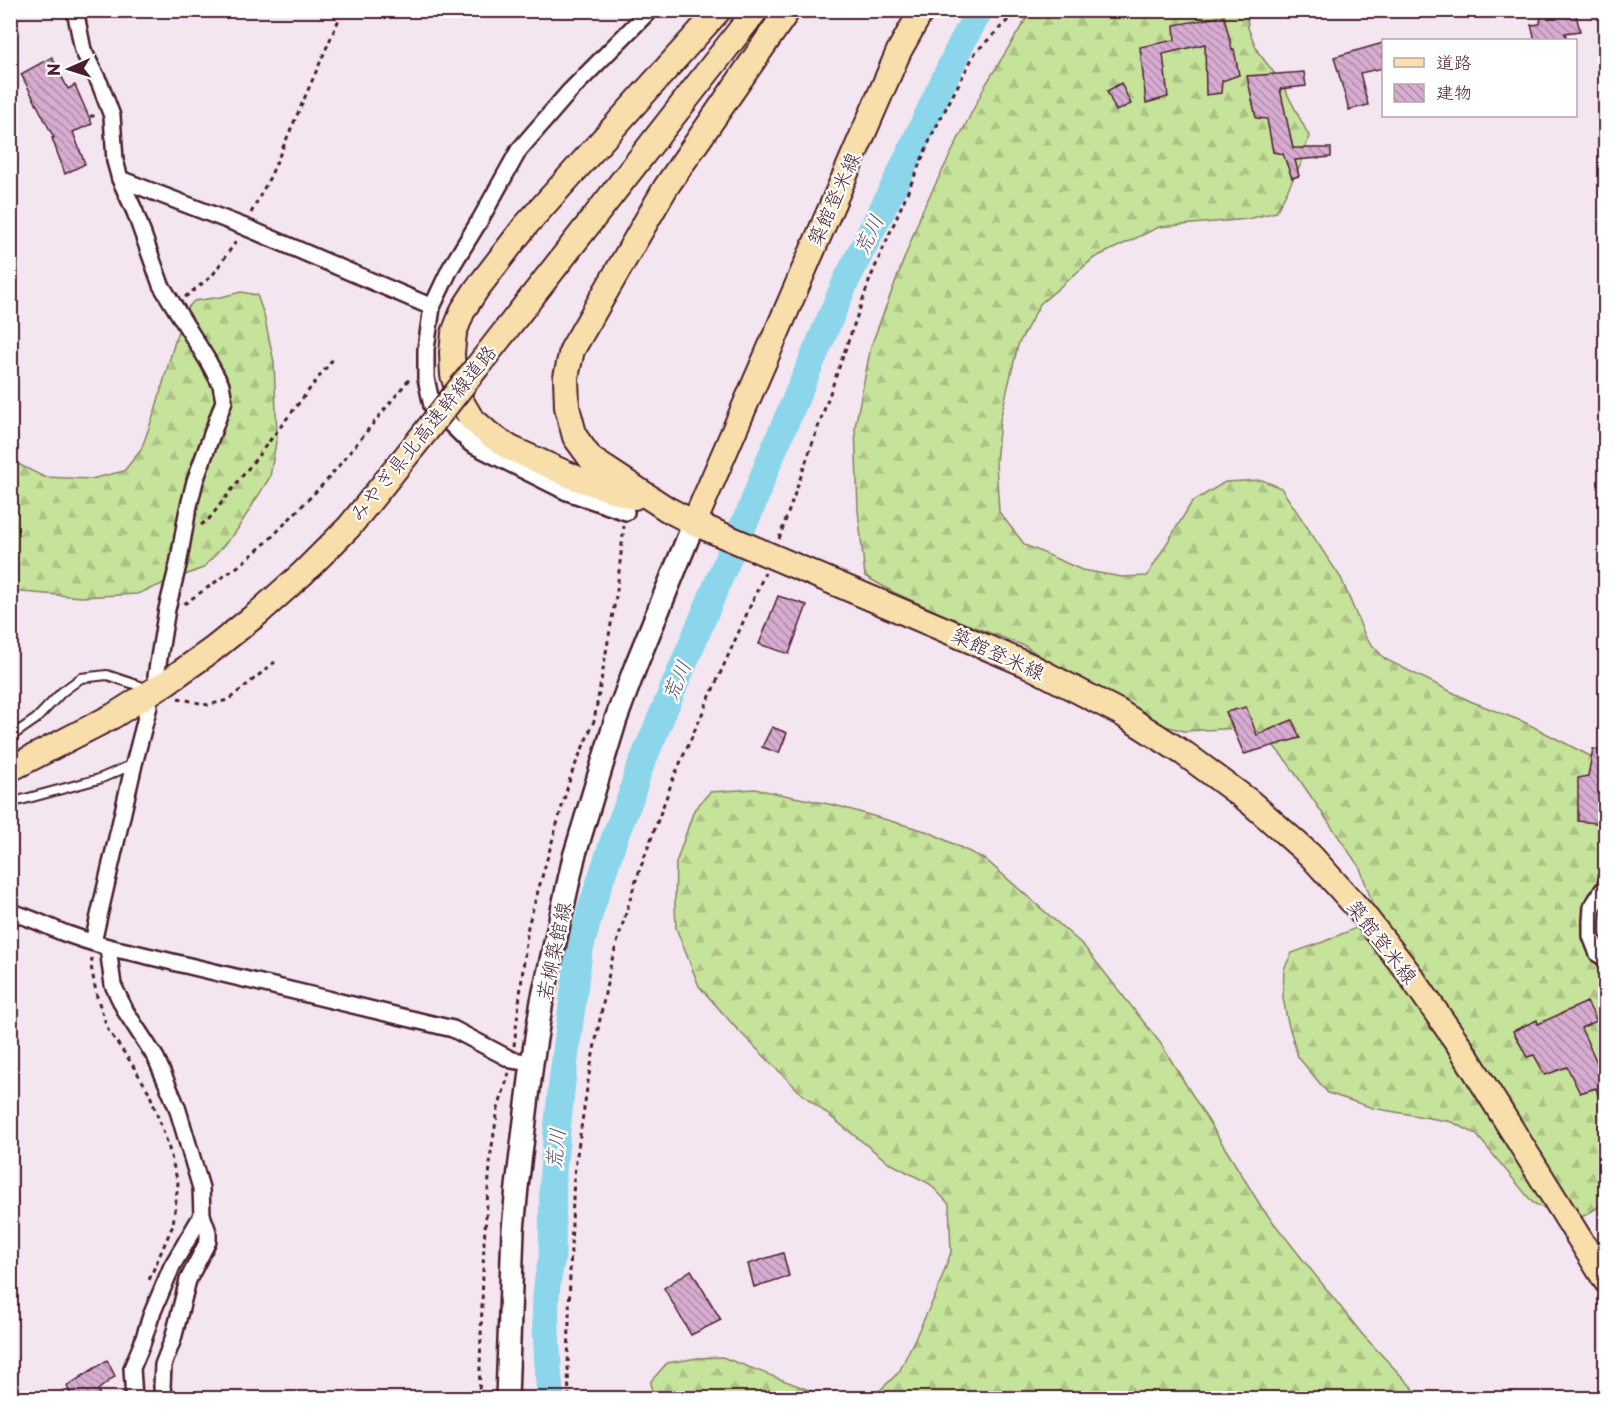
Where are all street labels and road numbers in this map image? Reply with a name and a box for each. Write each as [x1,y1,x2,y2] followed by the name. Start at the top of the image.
[799,147,867,250] street label: 築館登米線
[341,337,503,527] street label: みやぎ県北高速幹線道路
[947,619,1050,687] street label: 築館登米線
[1340,893,1425,990] street label: 築館登米線
[528,899,578,1003] street label: 若柳築館線

